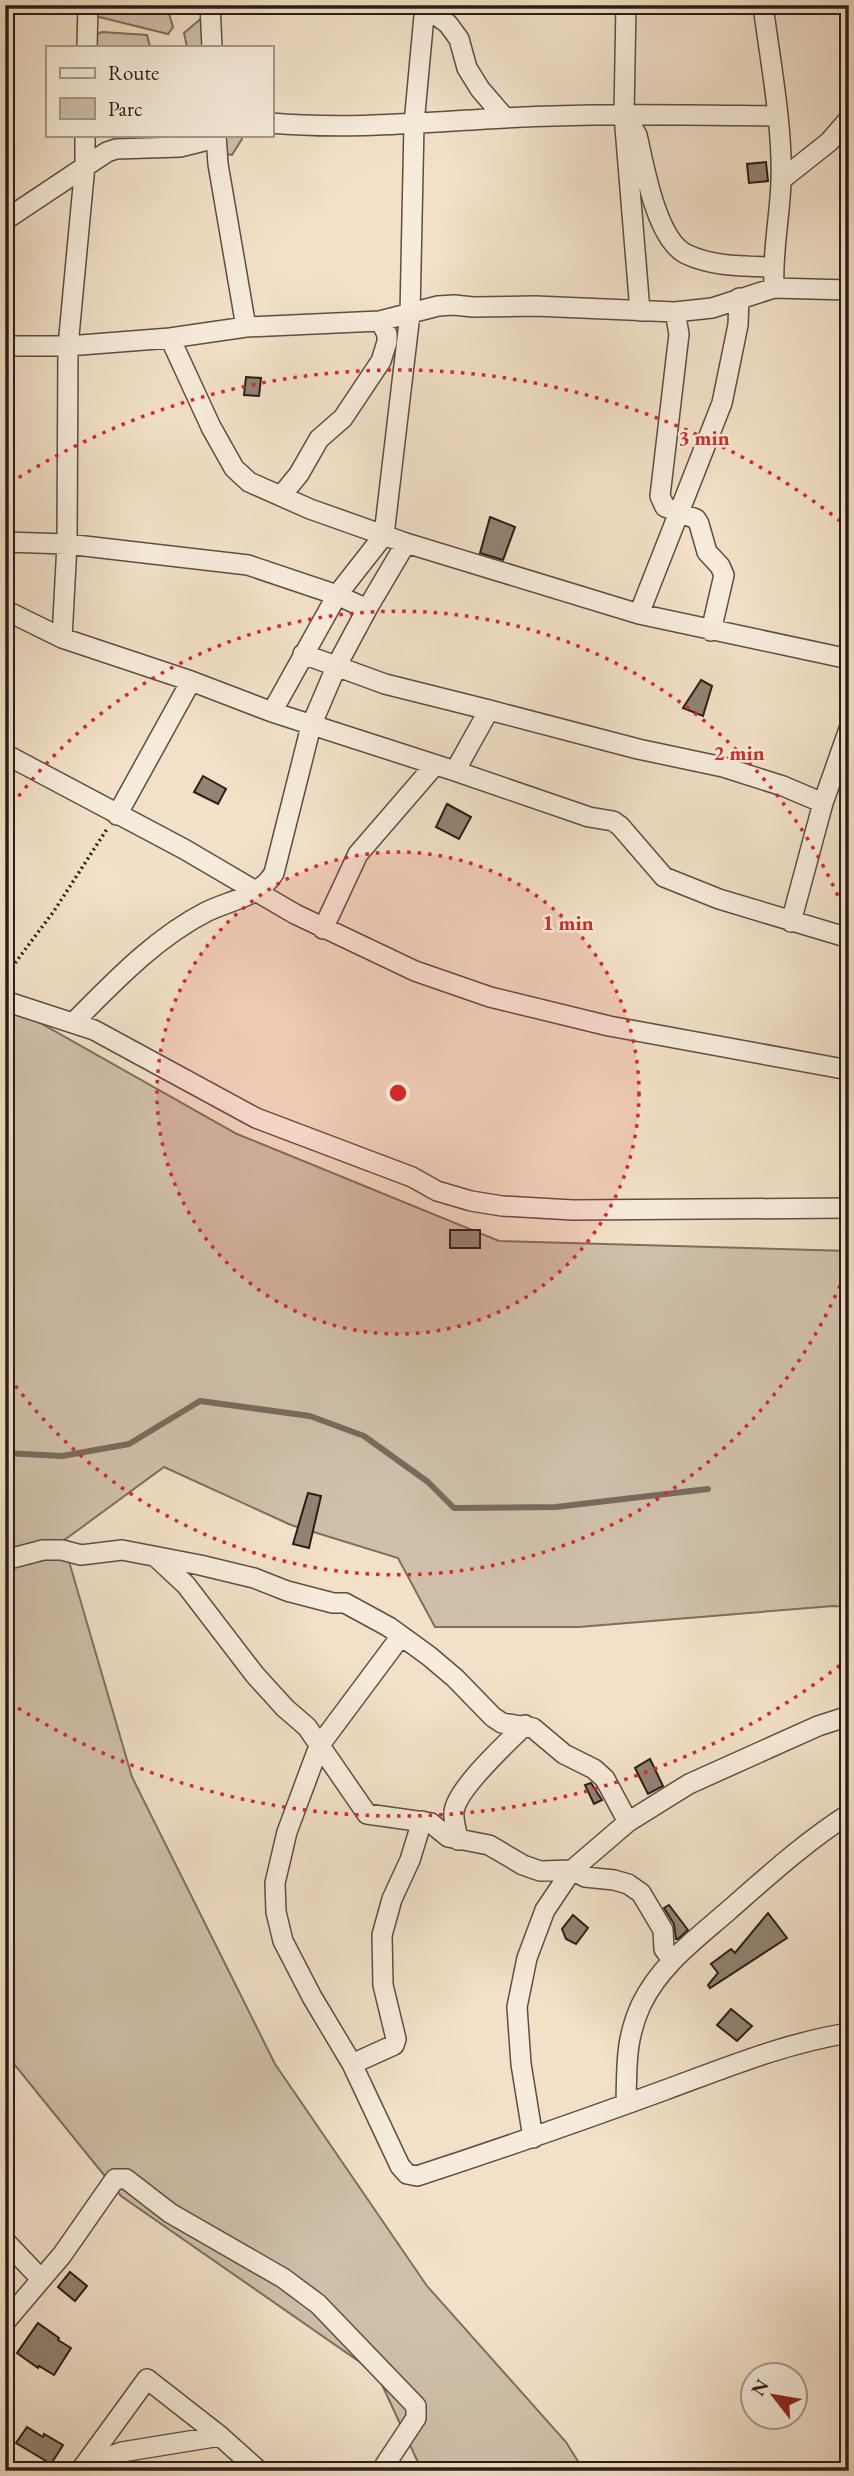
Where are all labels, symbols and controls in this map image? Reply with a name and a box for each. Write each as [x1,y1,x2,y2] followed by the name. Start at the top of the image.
[46,46,273,136] legend
[108,59,159,86] text: Route
[108,95,142,122] text: Parc
[678,424,730,451] text: 3 min
[713,739,765,766] text: 2 min
[542,909,594,936] text: 1 min
[386,1081,410,1105] centre of rings
[738,2360,808,2430] north arrow
[745,2374,775,2401] text: N

